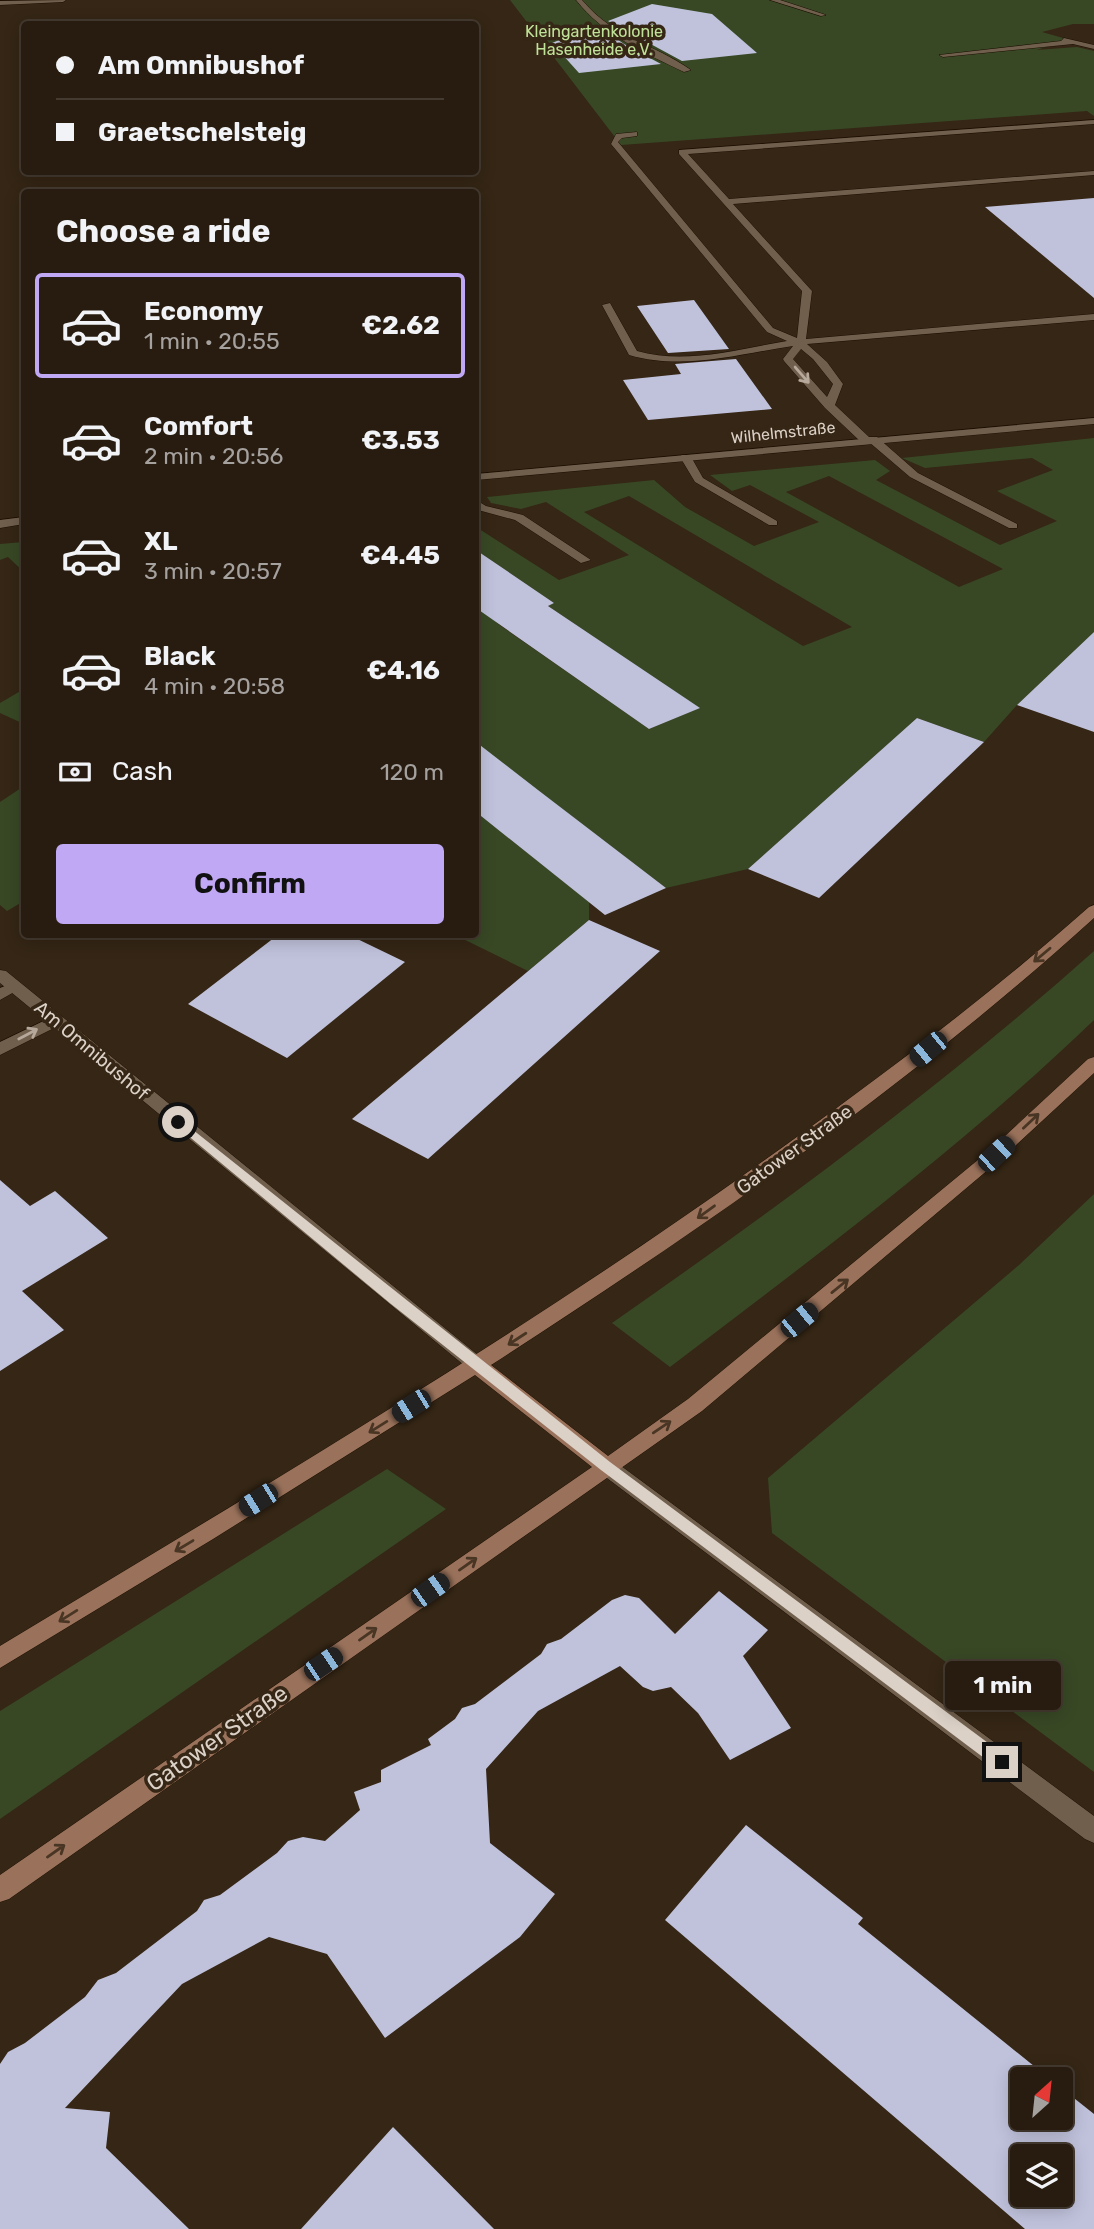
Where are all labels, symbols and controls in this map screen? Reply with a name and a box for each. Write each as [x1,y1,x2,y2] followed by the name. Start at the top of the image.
[525,22,663,59] park label: Kleingartenkolonie Hasenheide e.V.
[98,50,304,81] text: Am Omnibushof
[98,117,307,148] text: Graetschelsteig
[56,212,270,250] text: Choose a ride
[60,294,123,357] icon: car
[144,296,263,327] text: Economy
[362,310,440,341] text: €2.62
[144,327,280,355] text: 1 min · 20:55
[794,365,810,383] one-way arrow
[60,409,123,472] icon: car
[144,411,253,442] text: Comfort
[730,418,836,447] street label: Wilhelmstraße
[361,425,440,456] text: €3.53
[144,442,283,470] text: 2 min · 20:56
[60,524,123,587] icon: car
[144,526,177,557] text: XL
[360,540,440,571] text: €4.45
[144,557,282,585] text: 3 min · 20:57
[60,639,123,702] icon: car
[144,641,216,672] text: Black
[366,655,440,686] text: €4.16
[144,672,285,700] text: 4 min · 20:58
[56,753,94,791] icon: cash
[112,756,173,787] text: Cash
[380,758,444,786] text: 120 m
[56,844,444,924] button: Confirm
[1034,947,1052,963] one-way arrow
[30,996,154,1105] street label: Am Omnibushof
[17,1027,38,1041] one-way arrow
[906,1028,951,1070] car
[732,1100,857,1199] street label: Gatower Straße
[162,1106,194,1138] route start
[1022,1113,1039,1130] one-way arrow
[974,1132,1019,1176] car
[697,1205,716,1219] one-way arrow
[830,1278,848,1294] one-way arrow
[777,1299,822,1341] car
[508,1331,527,1346] one-way arrow
[388,1386,435,1426] car
[369,1419,388,1434] one-way arrow
[652,1420,671,1434] one-way arrow
[235,1480,282,1520] car
[174,1539,194,1553] one-way arrow
[458,1557,477,1571] one-way arrow
[407,1569,454,1611] car
[59,1610,79,1624] one-way arrow
[358,1626,377,1641] one-way arrow
[300,1644,347,1684] car
[944,1660,1060,1710] callout: 1 min
[974,1671,1032,1699] text: 1 min
[141,1679,293,1797] street label: Gatower Straße
[986,1746,1018,1778] route end
[46,1844,65,1858] one-way arrow
[1010,2067,1073,2130] north arrow
[1010,2067,1073,2207] map controls
[1010,2144,1073,2207] button: layers

